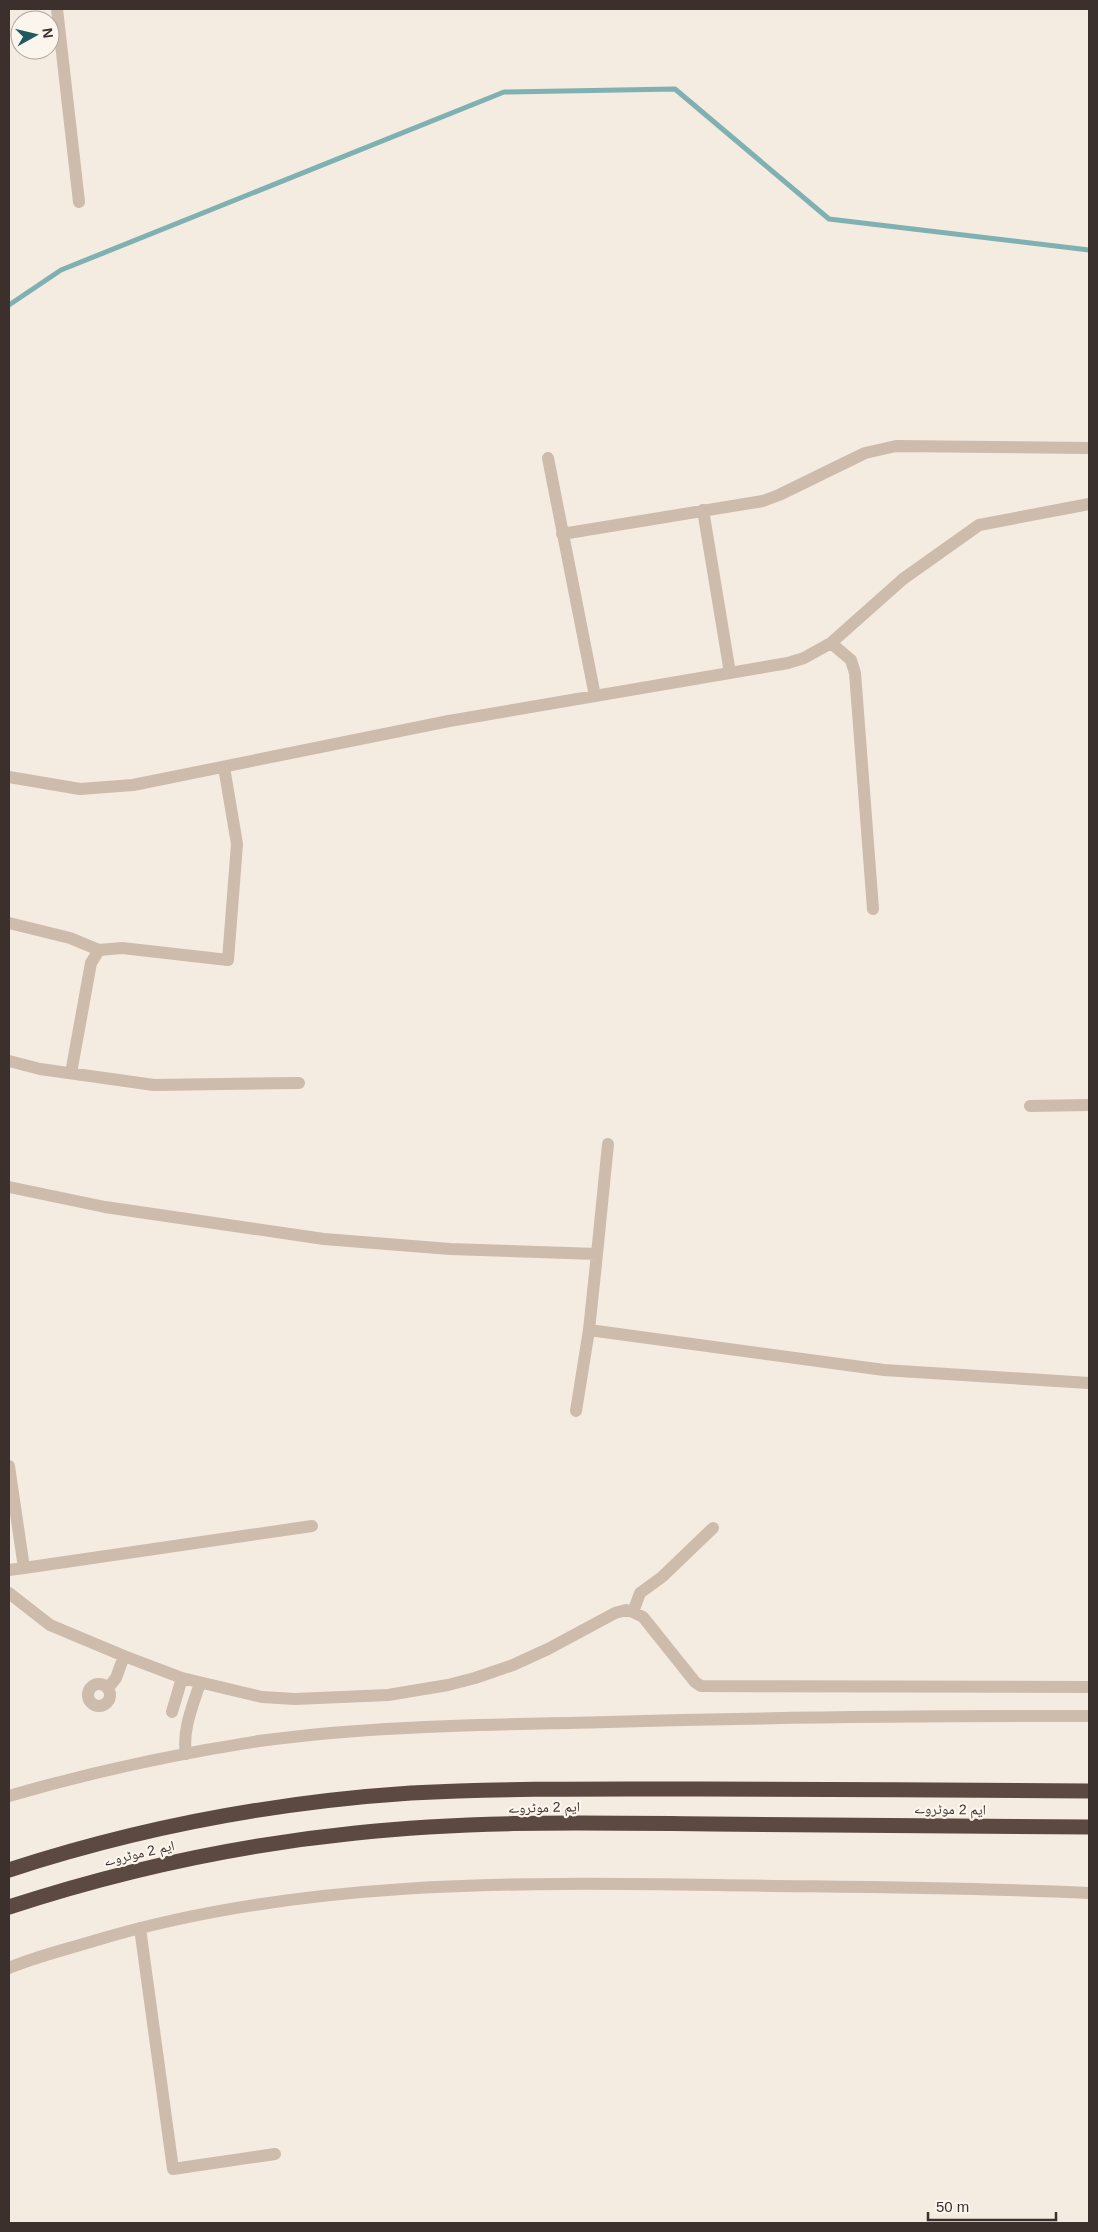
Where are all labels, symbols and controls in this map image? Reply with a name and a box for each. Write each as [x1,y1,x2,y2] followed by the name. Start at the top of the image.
[10,10,60,60] north arrow
[39,27,57,39] text: N
[508,1798,580,1818] street label: ایم 2 موٹروے
[914,1800,986,1820] street label: ایم 2 موٹروے
[102,1837,176,1871] street label: ایم 2 موٹروے
[928,2190,1056,2222] scale bar
[936,2198,969,2215] text: 50 m

